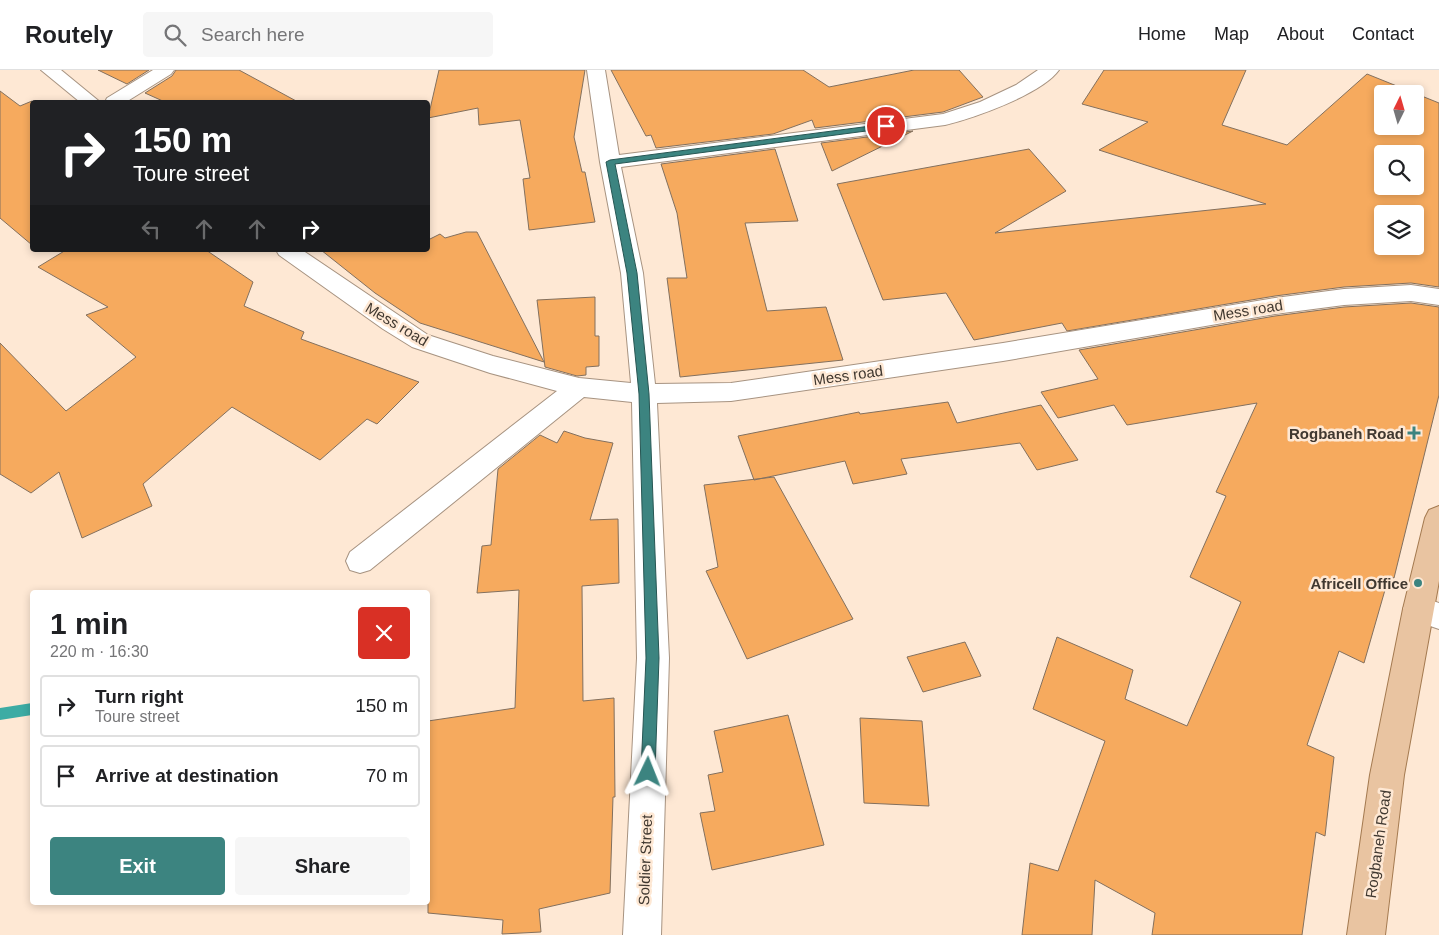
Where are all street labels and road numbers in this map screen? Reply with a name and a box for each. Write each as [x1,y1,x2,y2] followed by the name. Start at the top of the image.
[1212,296,1284,324] street label: Mess road
[363,299,431,349] street label: Mess road
[812,362,884,388] street label: Mess road
[1362,789,1394,899] street label: Rogbaneh Road
[635,813,655,906] street label: Soldier Street

